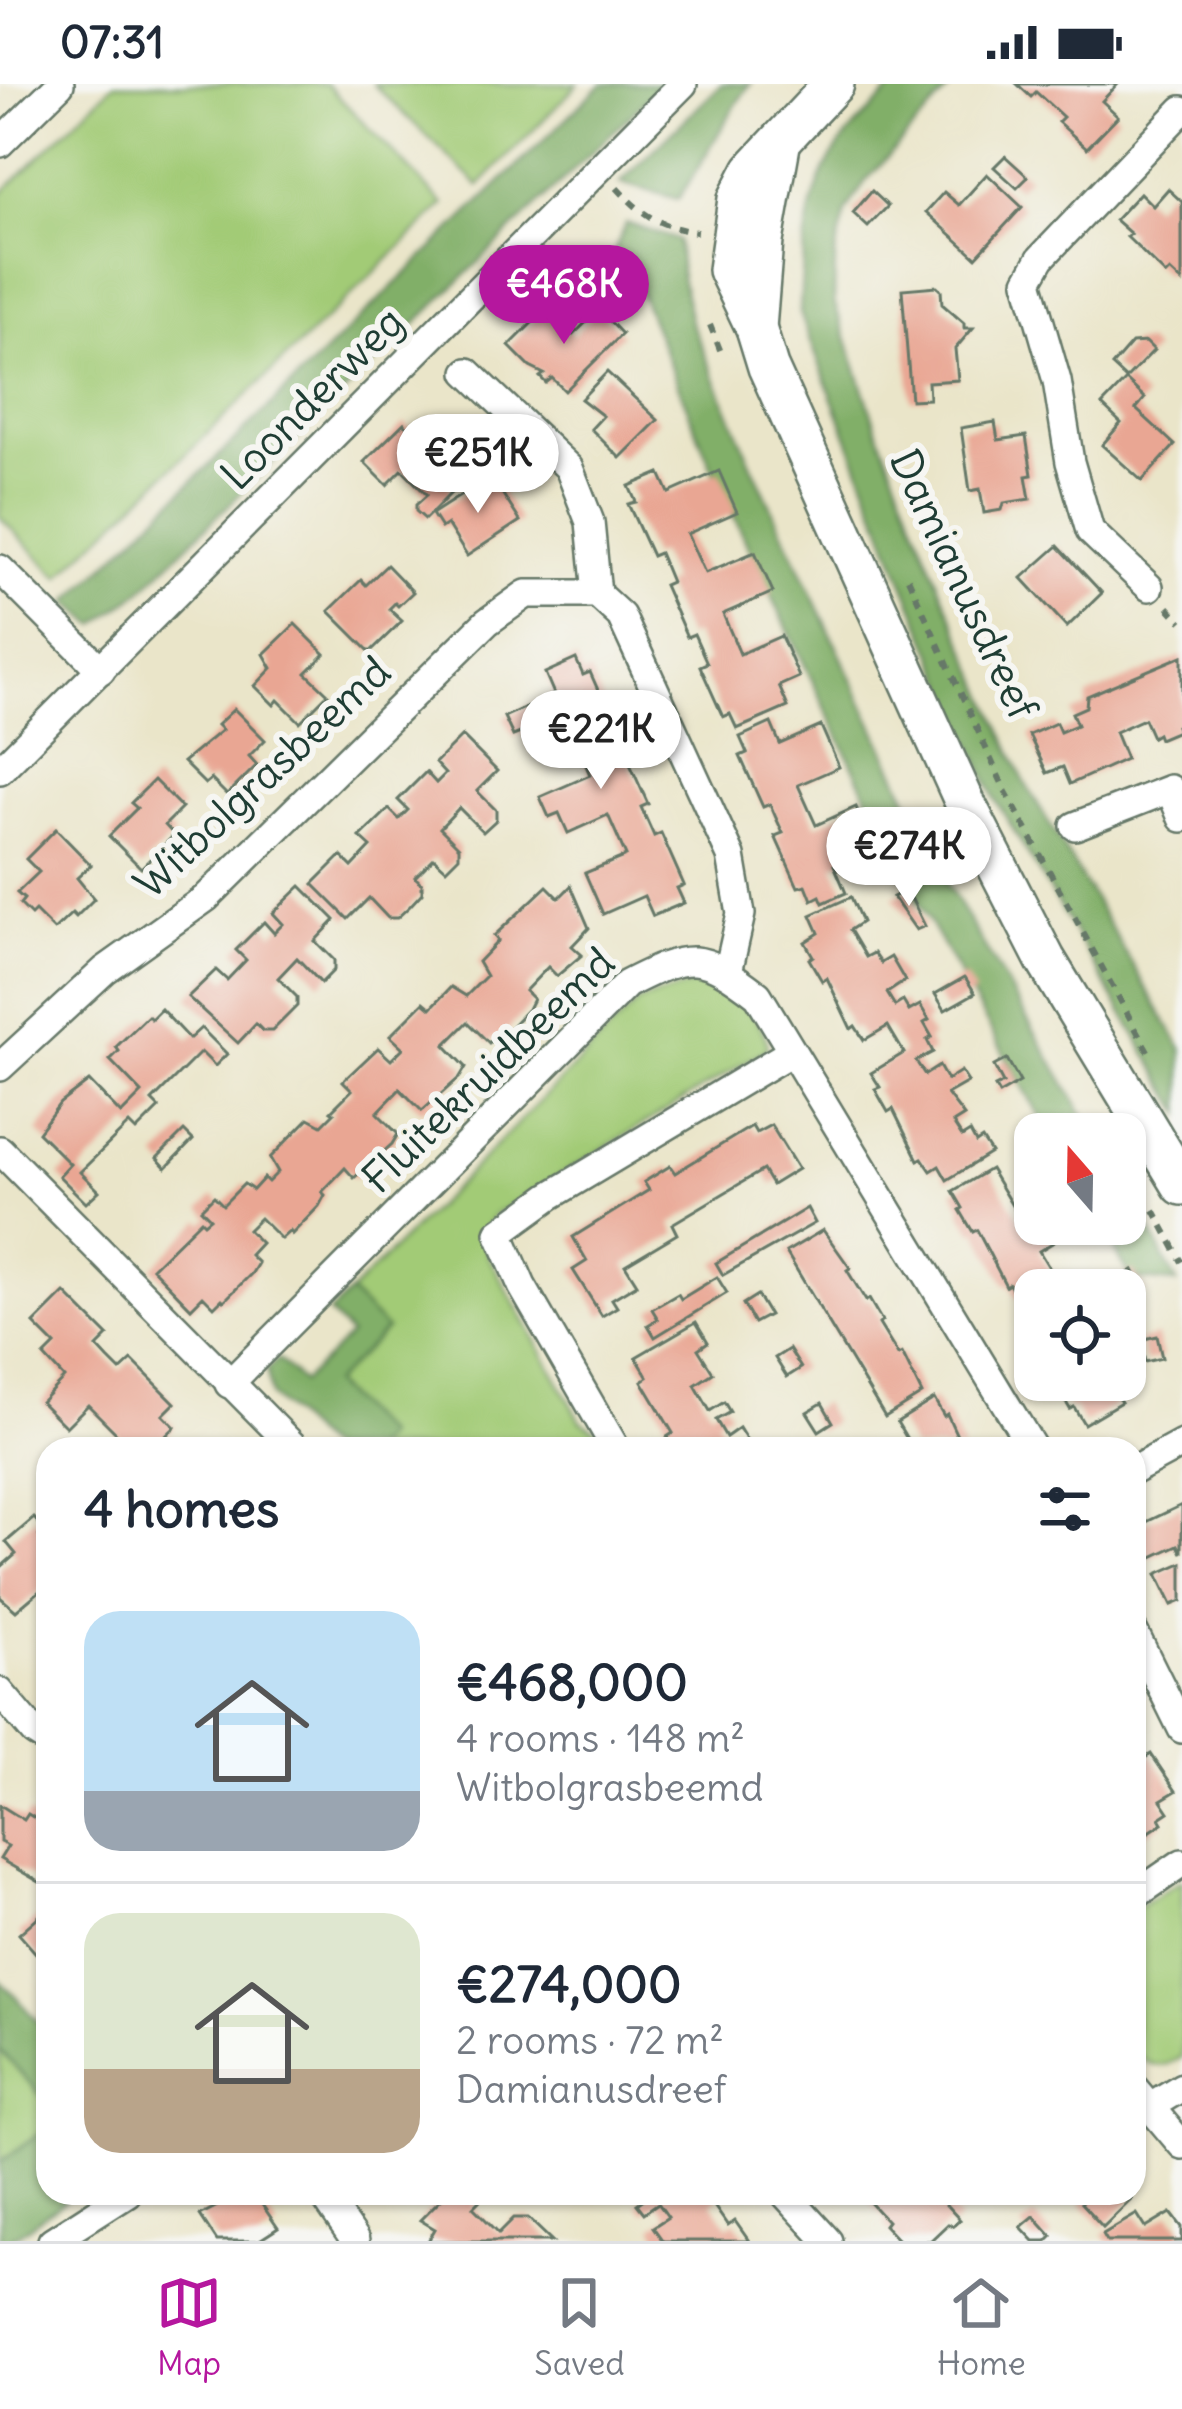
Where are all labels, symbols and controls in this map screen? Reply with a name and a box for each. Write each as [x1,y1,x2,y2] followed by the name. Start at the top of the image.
[60,14,164,70] text: 07:31
[480,245,648,347] pin: €468K
[506,259,622,308] text: €468K
[210,296,414,500] street label: Loonderweg
[394,414,562,516] pin: €251K
[424,428,532,477] text: €251K
[879,441,1050,728] street label: Damianusdreef
[123,645,401,909] street label: Witbolgrasbeemd
[517,690,685,792] pin: €221K
[547,704,655,753] text: €221K
[825,807,993,909] pin: €274K
[853,821,965,870] text: €274K
[351,936,625,1204] street label: Fluitekruidbeemd
[1014,1113,1146,1245] north arrow
[1014,1113,1146,1401] map controls
[1014,1269,1146,1401] button: locate
[1032,1476,1098,1542] icon: filters
[84,1477,279,1541] text: 4 homes
[456,1650,688,1714] text: €468,000
[180,1659,324,1803] icon: home
[456,1714,745,1763] text: 4 rooms · 148 m²
[456,1763,763,1812] text: Witbolgrasbeemd
[456,1952,681,2016] text: €274,000
[180,1961,324,2105] icon: home
[456,2016,724,2065] text: 2 rooms · 72 m²
[456,2065,727,2114] text: Damianusdreef
[156,2270,222,2384] tab: Map
[534,2270,625,2384] tab: Saved
[937,2270,1026,2384] tab: Home

